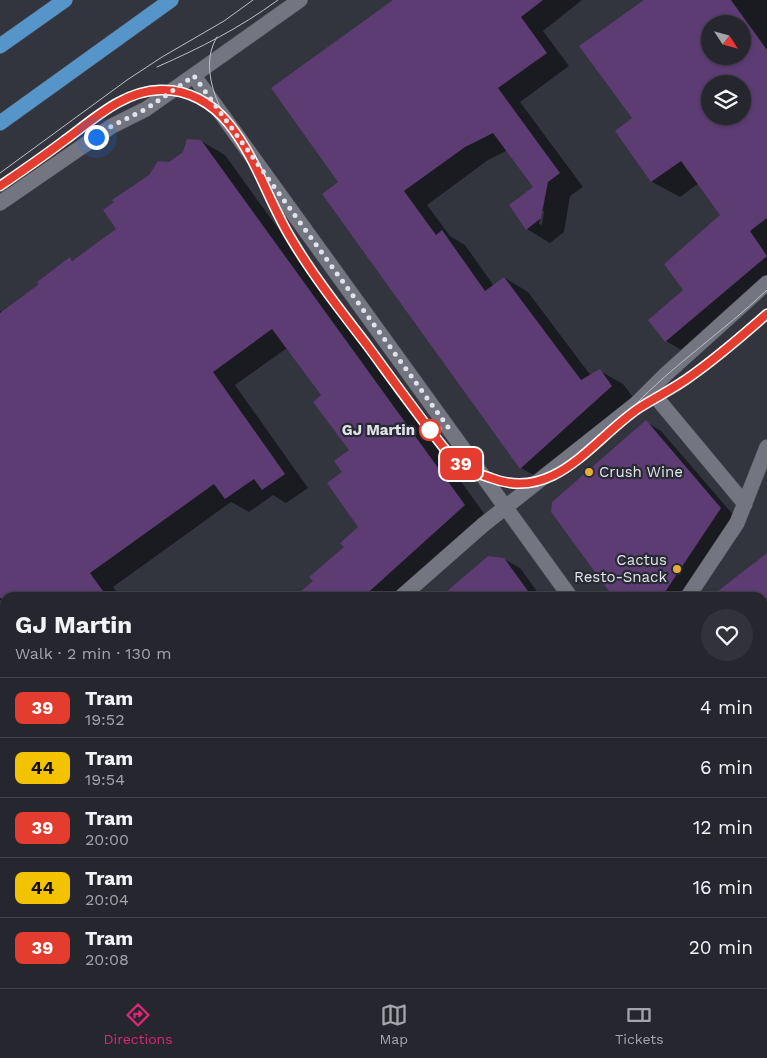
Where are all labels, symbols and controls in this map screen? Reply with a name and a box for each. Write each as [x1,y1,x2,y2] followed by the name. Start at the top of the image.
[701,15,751,65] north arrow
[701,15,751,125] map controls
[701,75,751,125] button: layers
[84,125,109,150] your location
[419,419,441,441] marker: GJ Martin
[342,421,415,439] place label: GJ Martin
[438,448,484,480] line badge: 39
[450,453,472,474] text: 39
[599,463,683,481] place label: Crush Wine
[583,466,595,478] marker: Crush Wine
[574,551,667,586] place label: Cactus Resto-Snack
[671,563,683,575] marker: Cactus Resto-Snack
[701,609,753,661] button: heart
[15,611,132,639] text: GJ Martin
[15,644,172,663] text: Walk · 2 min · 130 m
[85,687,133,710] text: Tram
[700,696,753,719] text: 4 min
[32,697,53,718] text: 39
[85,710,125,729] text: 19:52
[85,747,133,770] text: Tram
[700,756,753,779] text: 6 min
[31,757,54,778] text: 44
[85,770,125,789] text: 19:54
[85,807,133,830] text: Tram
[693,816,753,839] text: 12 min
[32,817,53,838] text: 39
[85,830,129,849] text: 20:00
[85,867,133,890] text: Tram
[693,876,753,899] text: 16 min
[31,877,54,898] text: 44
[85,890,129,909] text: 20:04
[85,927,133,950] text: Tram
[689,936,753,959] text: 20 min
[32,937,53,958] text: 39
[85,950,129,969] text: 20:08
[103,1001,173,1047] tab: Directions
[379,1001,408,1047] tab: Map
[615,1001,664,1047] tab: Tickets

